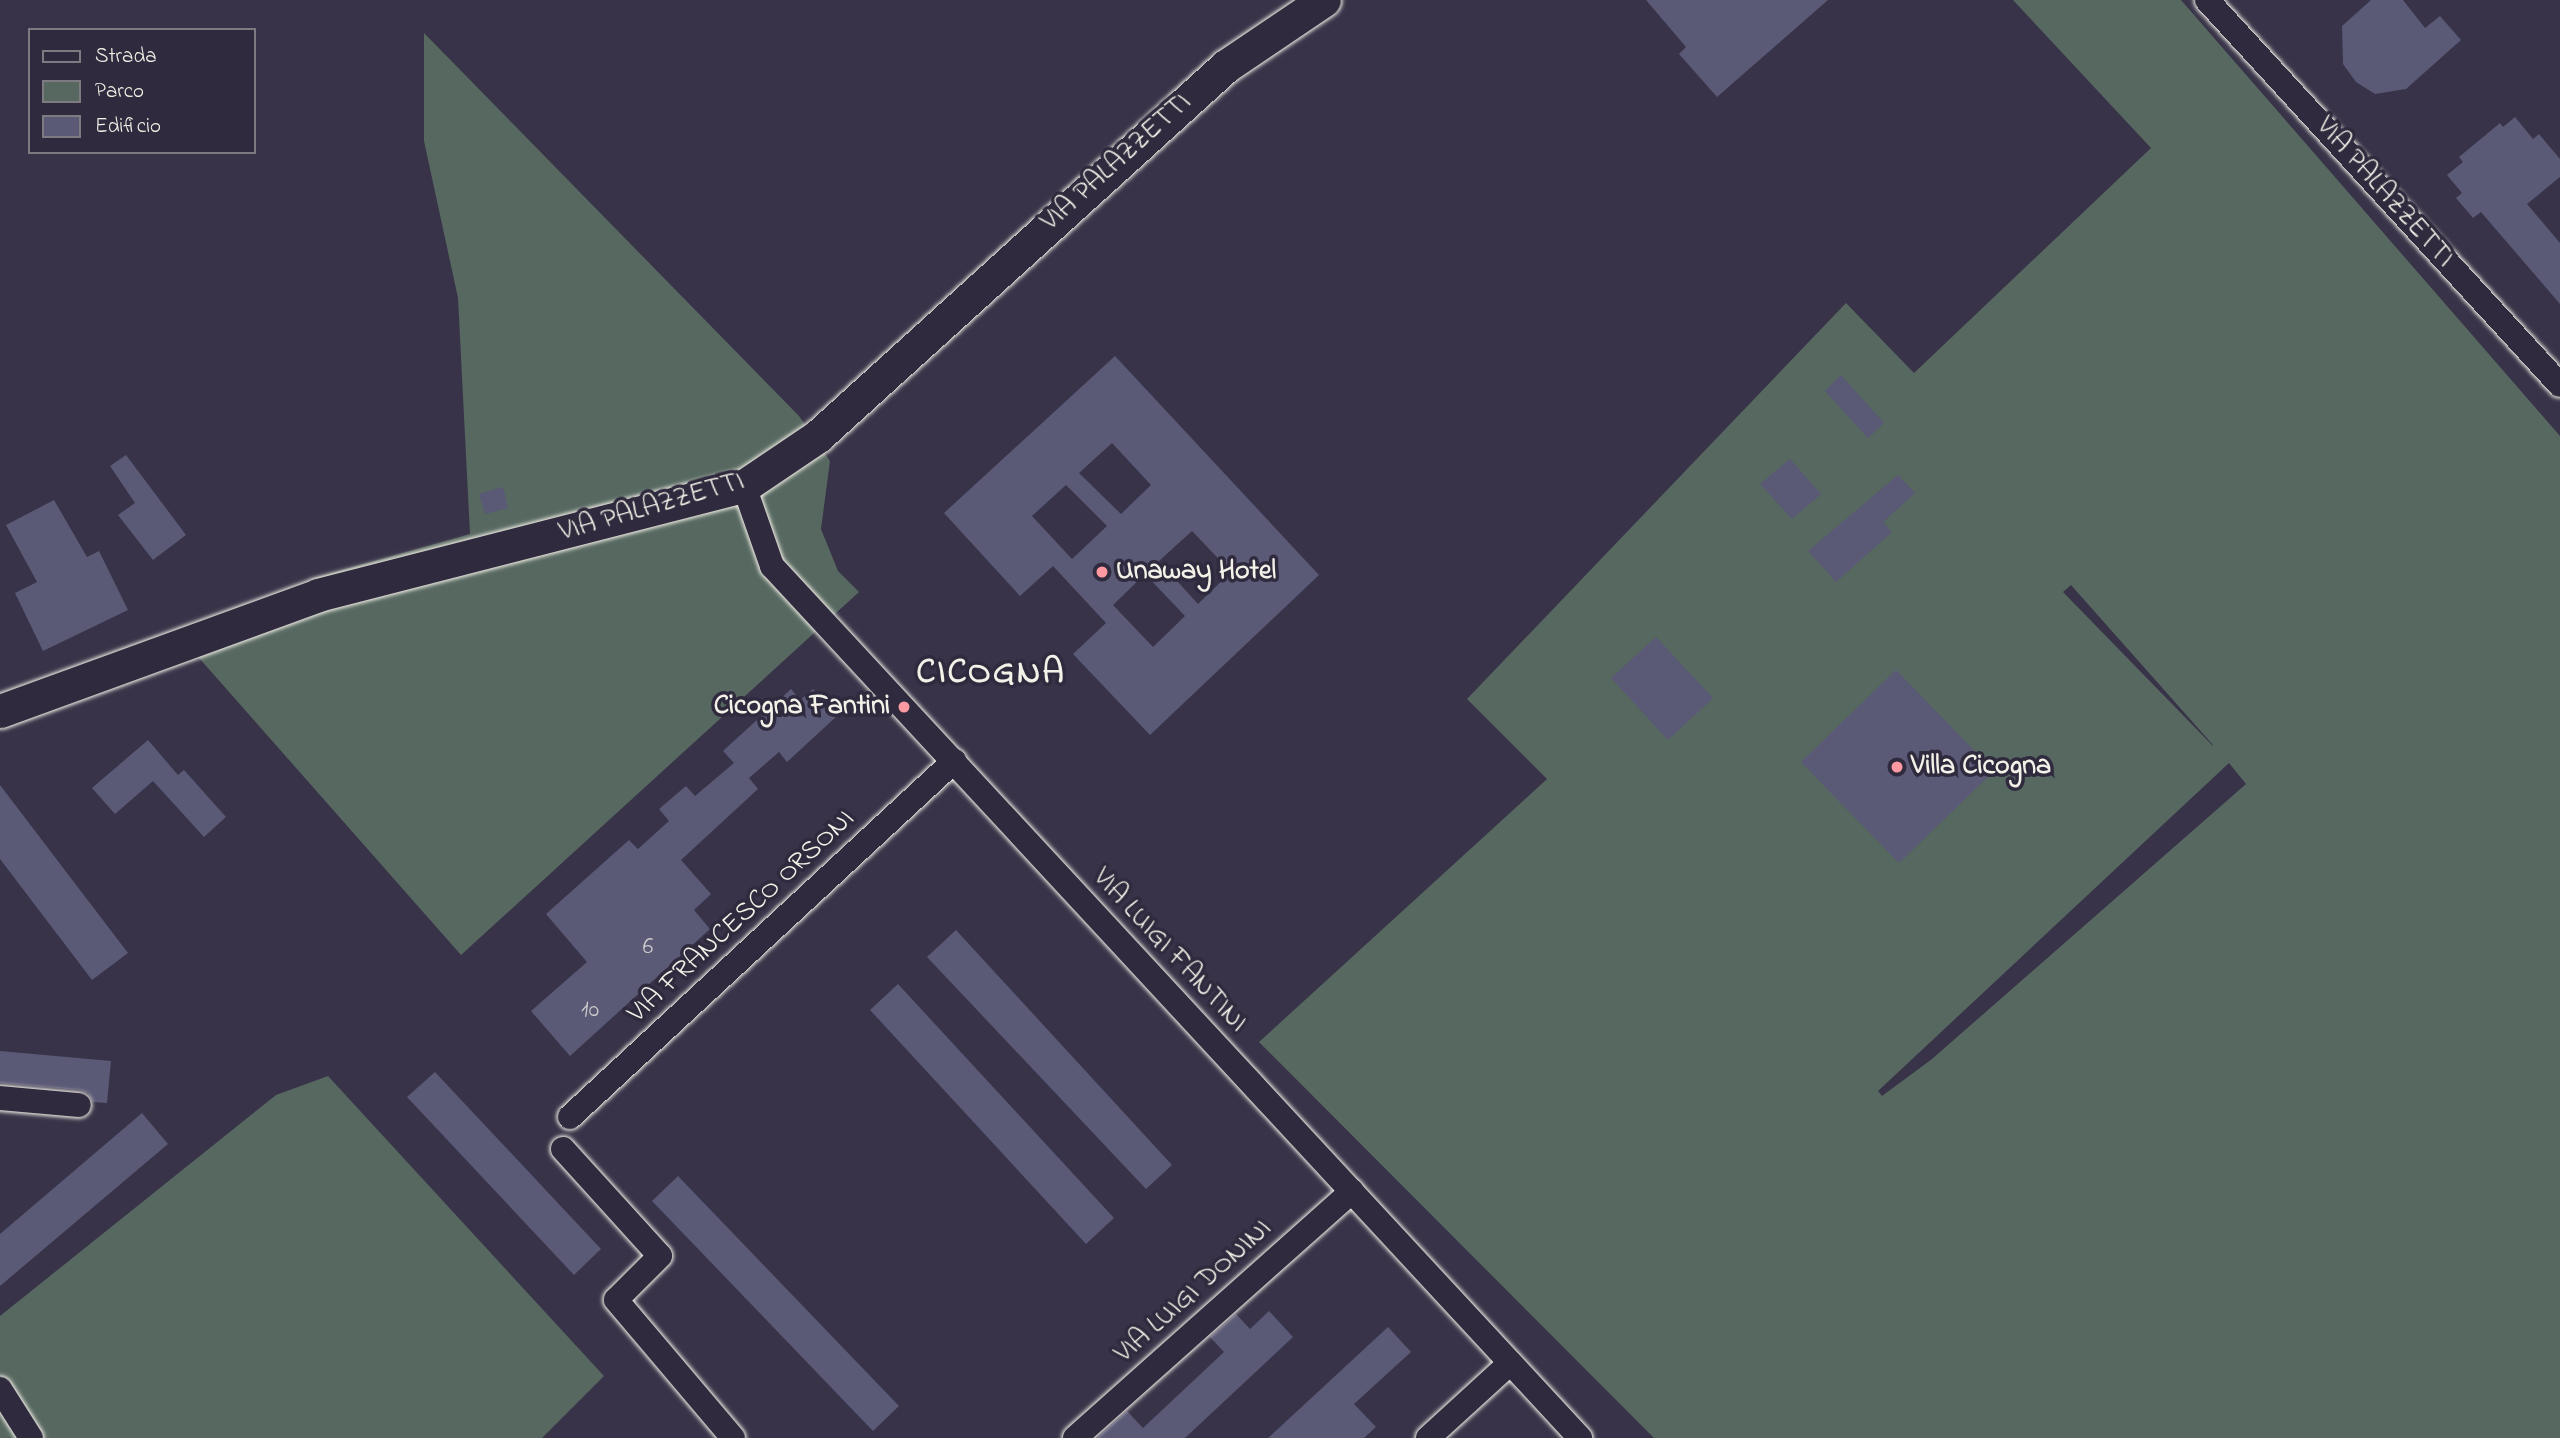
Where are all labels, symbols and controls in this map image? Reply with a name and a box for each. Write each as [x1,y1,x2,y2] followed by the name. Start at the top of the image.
[28,28,256,154] legend
[95,42,157,72] text: Strada
[95,77,144,107] text: Parco
[1035,87,1199,239] street label: VIA PALAZZETTI
[2308,111,2460,275] street label: VIA PALAZZETTI
[95,112,161,142] text: Edificio
[556,466,748,550] street label: VIA PALAZZETTI
[1116,555,1276,589] place label: Unaway Hotel
[1094,564,1110,580] marker: Unaway Hotel
[917,653,1065,695] district label: CICOGNA
[714,690,890,724] place label: Cicogna Fantini
[896,699,912,715] marker: Cicogna Fantini
[1911,750,2051,784] place label: Villa Cicogna
[1889,759,1905,775] marker: Villa Cicogna
[622,803,862,1031] street label: VIA FRANCESCO ORSONI
[1084,862,1254,1040] street label: VIA LUIGI FANTINI
[643,934,653,962] house number: 6
[581,997,599,1025] house number: 10
[1109,1213,1279,1371] street label: VIA LUIGI DONINI

